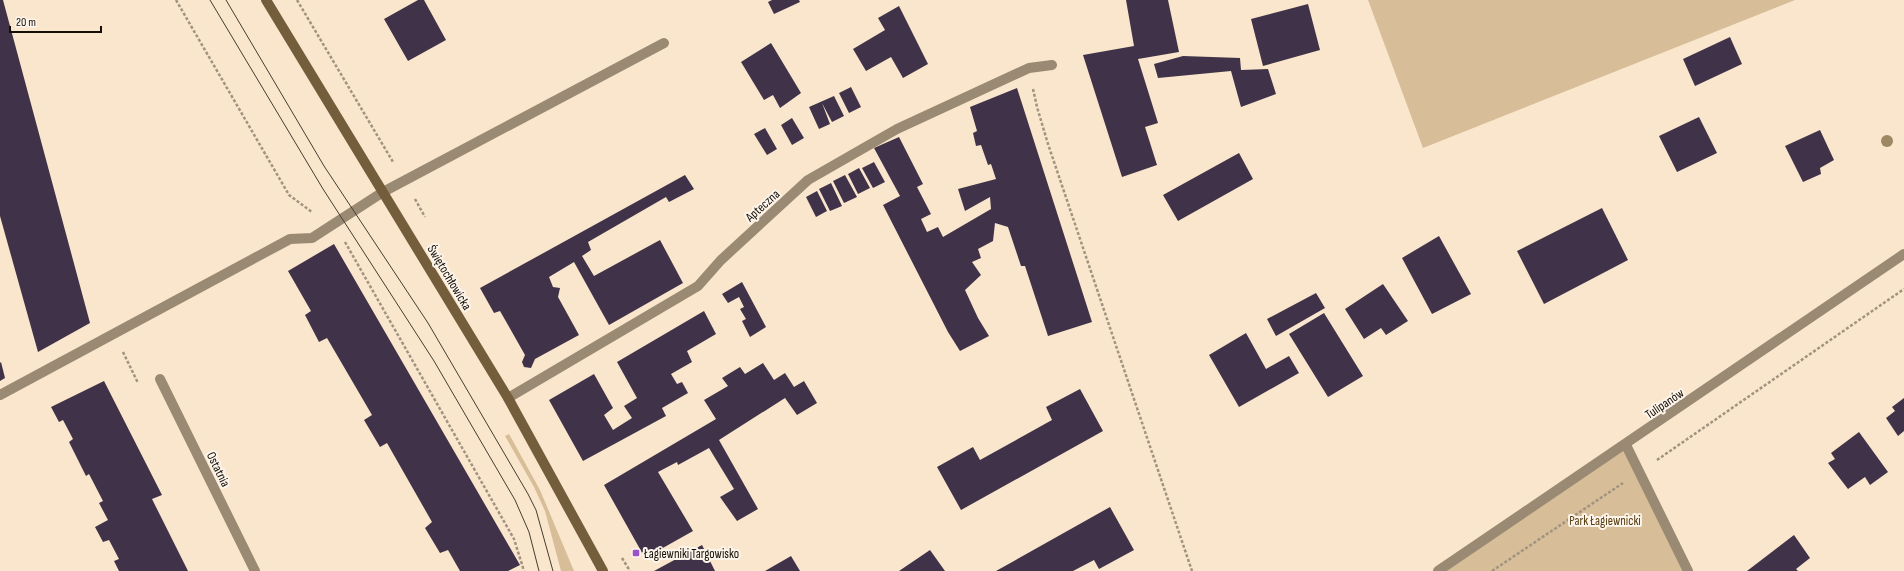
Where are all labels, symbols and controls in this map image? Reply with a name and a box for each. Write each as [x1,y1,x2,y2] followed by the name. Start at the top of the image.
[10,8,101,34] scale bar
[16,15,36,30] text: 20 m
[741,186,783,226] street label: Apteczna
[423,242,475,313] street label: Świętochłowicka
[1642,385,1688,423] street label: Tulipanów
[203,449,233,490] street label: Ostatnia
[1569,513,1641,529] park label: Park Łagiewnicki
[643,546,739,562] place label: Łagiewniki Targowisko
[631,548,641,558] marker: Łagiewniki Targowisko

